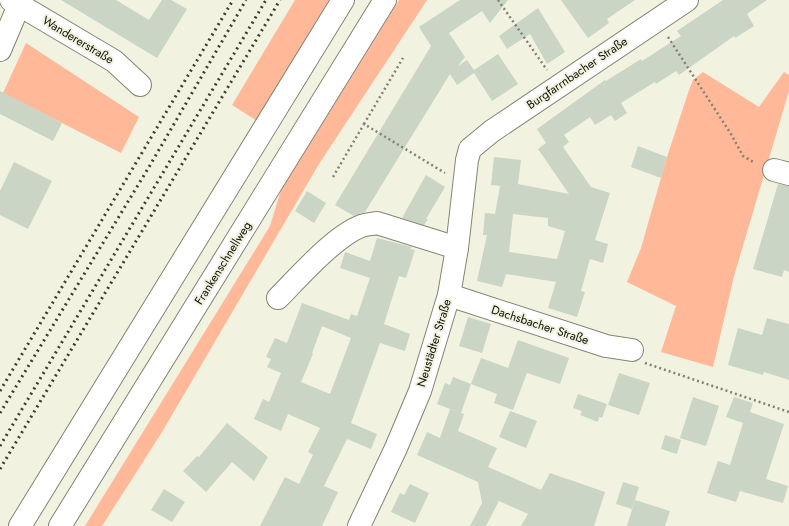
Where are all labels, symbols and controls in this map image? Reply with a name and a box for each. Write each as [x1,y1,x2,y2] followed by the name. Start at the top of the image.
[39,12,117,68] street label: Wandererstraße
[523,32,631,114] street label: Burgfarrnbacher Straße
[190,218,256,308] street label: Frankenschnellweg
[412,297,456,389] street label: Neustädter Straße
[489,301,591,349] street label: Dachsbacher Straße

